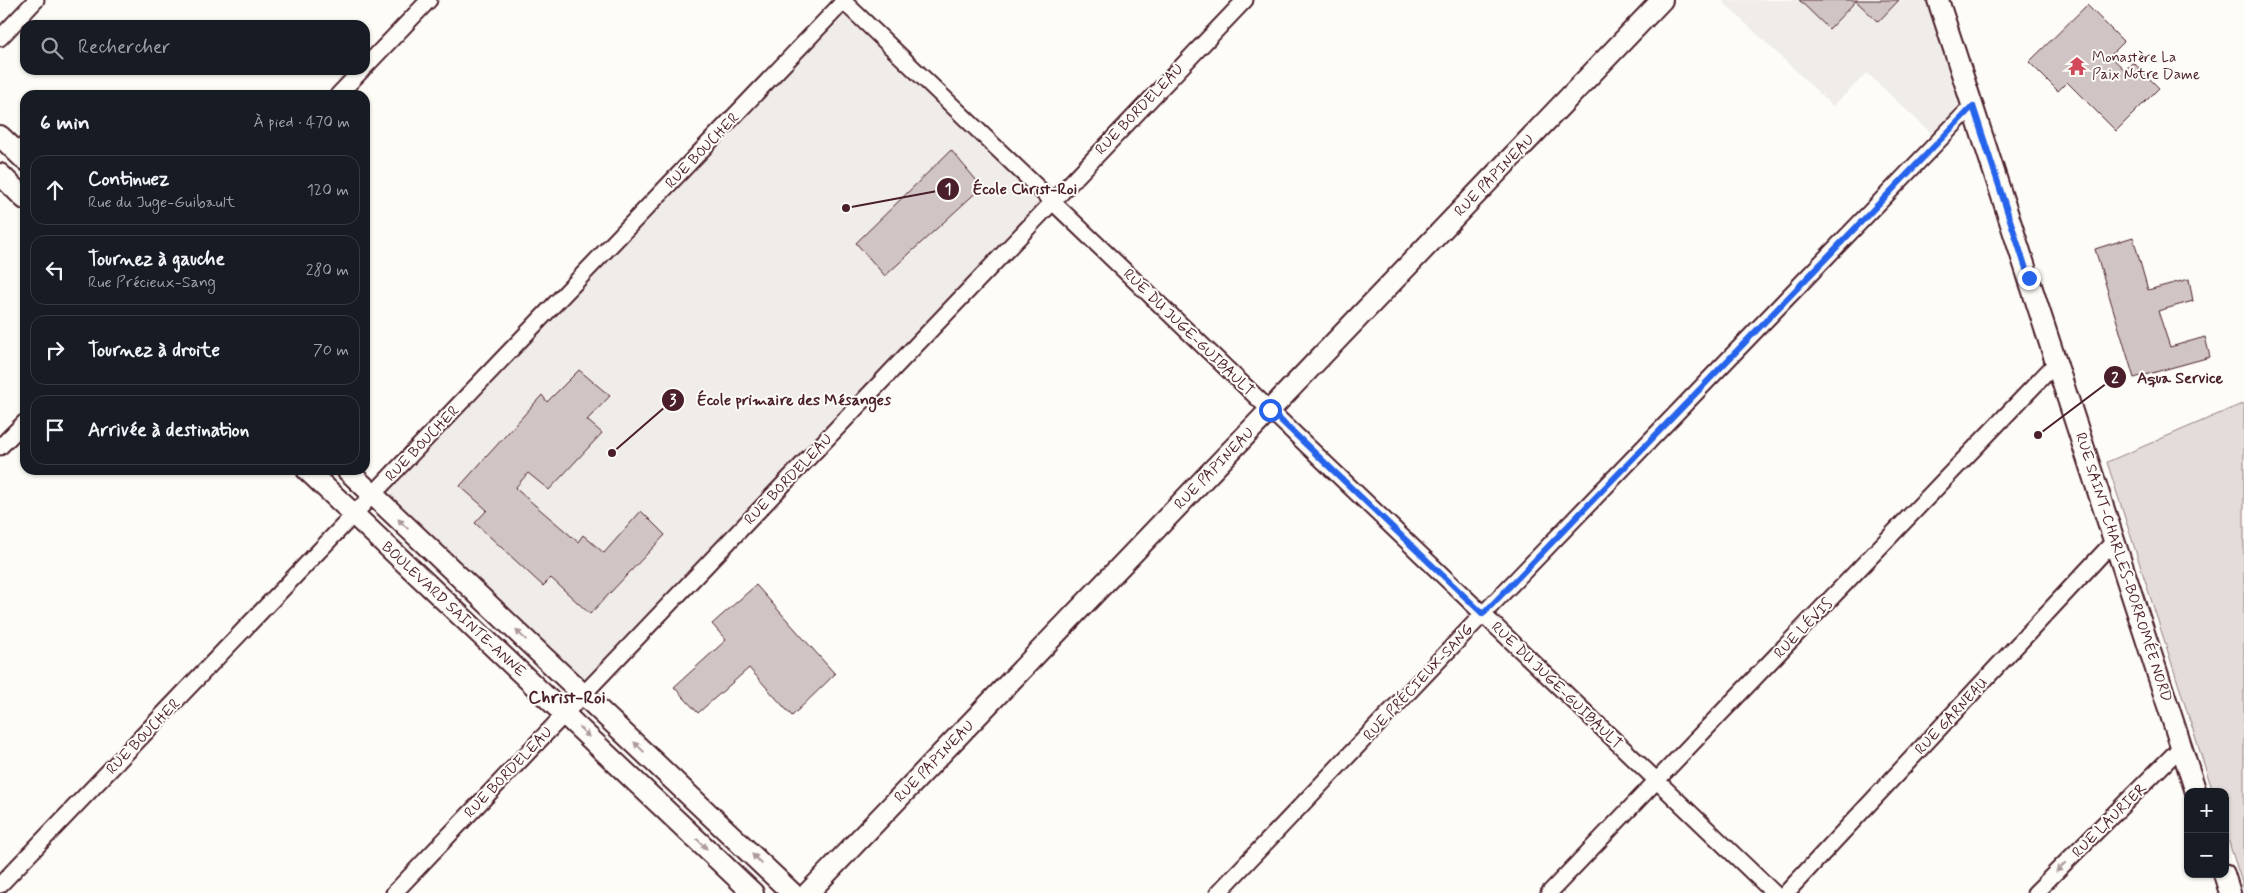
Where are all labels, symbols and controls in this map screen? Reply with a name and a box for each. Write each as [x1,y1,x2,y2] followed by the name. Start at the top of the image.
[20,20,370,75] search box
[38,34,66,62] icon: search
[78,35,170,60] text: Rechercher
[2092,48,2200,85] place label: Monastère La Paix Notre Dame
[2066,55,2088,77] temple icon: Monastère La Paix Notre Dame
[1091,60,1188,160] street label: RUE BORDELEAU
[661,108,744,193] street label: RUE BOUCHER
[40,109,90,137] text: 6 min
[254,112,350,133] text: À pied · 470 m
[1450,130,1539,221] street label: RUE PAPINEAU
[88,167,169,192] text: Continuez
[936,173,1088,204] callout: École Christ-Roi
[41,176,69,204] icon: ahead
[973,178,1077,200] text: École Christ-Roi
[307,180,349,201] text: 120 m
[945,180,951,200] text: 1
[88,192,235,213] text: Rue du Juge-Guibault
[88,247,225,272] text: Tournez à gauche
[41,256,69,284] icon: left
[306,260,349,281] text: 280 m
[1118,265,1258,401] street label: RUE DU JUGE-GUIBAULT
[2018,267,2041,290] route end
[88,272,216,293] text: Rue Précieux-Sang
[41,336,69,364] icon: right
[88,338,220,363] text: Tournez à droite
[313,340,349,361] text: 70 m
[2102,362,2234,393] callout: Aqua Service
[2137,368,2223,389] text: Aqua Service
[2111,369,2119,389] text: 2
[661,384,903,415] callout: École primaire des Mésanges
[697,389,892,413] text: École primaire des Mésanges
[670,391,677,411] text: 3
[1259,399,1282,422] route start
[381,401,464,486] street label: RUE BOUCHER
[41,416,69,444] icon: arrive
[88,418,249,443] text: Arrivée à destination
[1170,423,1259,514] street label: RUE PAPINEAU
[740,430,837,530] street label: RUE BORDELEAU
[2070,430,2177,704] street label: RUE SAINT-CHARLES-BORROMÉE NORD
[397,518,409,530] one-way arrow
[377,538,530,682] street label: BOULEVARD SAINTE-ANNE
[1769,593,1838,663] street label: RUE LÉVIS
[1486,618,1626,754] street label: RUE DU JUGE-GUIBAULT
[1359,619,1478,745] street label: RUE PRÉCIEUX-SANG
[515,629,527,641] one-way arrow
[1911,674,1993,759] street label: RUE GARNEAU
[528,686,606,710] district label: Christ-Roi
[102,694,185,779] street label: RUE BOUCHER
[890,716,979,807] street label: RUE PAPINEAU
[460,723,557,823] street label: RUE BORDELEAU
[578,726,590,738] one-way arrow
[633,741,645,753] one-way arrow
[2068,779,2152,862] street label: RUE LAURIER
[2184,788,2229,878] map controls
[2184,788,2229,833] button: +
[2184,833,2229,878] button: −
[695,838,707,850] one-way arrow
[751,853,763,865] one-way arrow
[2055,861,2067,873] one-way arrow

